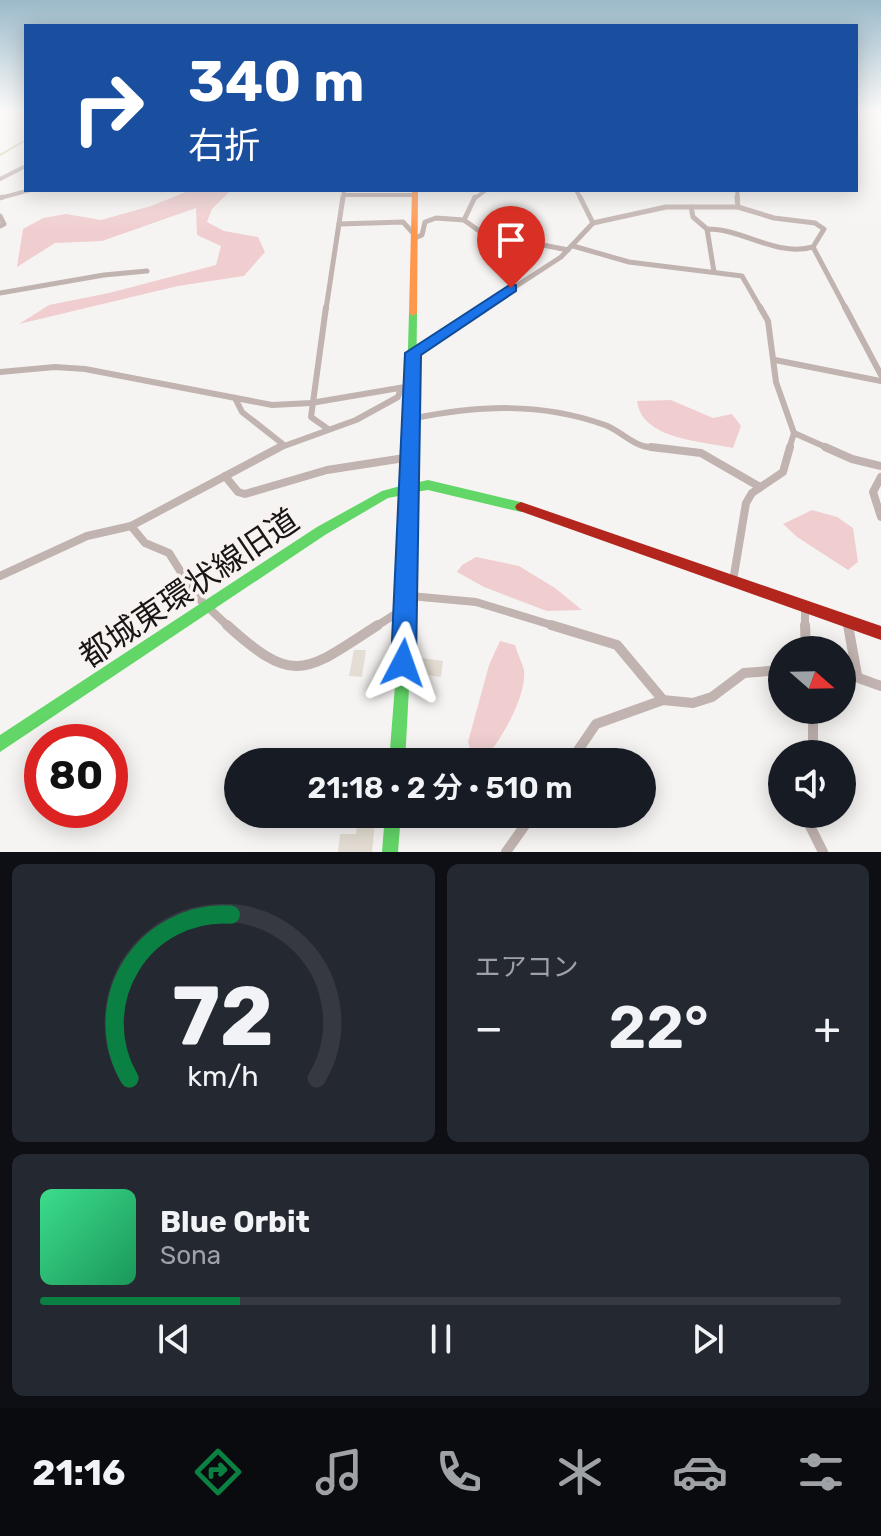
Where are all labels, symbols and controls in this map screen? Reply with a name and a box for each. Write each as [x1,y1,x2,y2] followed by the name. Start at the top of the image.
[188,49,364,115] text: 340 m
[56,56,160,160] icon: right
[188,124,260,167] text: 右折
[477,206,545,288] pin
[489,218,533,262] icon: arrive
[72,501,306,675] street label: 都城東環状線旧道
[361,621,445,705] position arrow
[768,636,856,724] north arrow
[768,636,856,828] map controls
[24,724,128,828] speed limit sign: 80
[768,740,856,828] button: sound
[307,770,573,806] text: 21:18 · 2 分 · 510 m
[475,952,579,983] text: エアコン
[172,967,274,1066] text: 72
[608,992,709,1063] text: 22°
[475,1002,503,1054] text: −
[814,1002,841,1054] text: +
[188,1059,259,1093] text: km/h
[160,1204,310,1240] text: Blue Orbit
[160,1240,221,1271] text: Sona
[152,1317,196,1361] icon: previous
[419,1317,463,1361] icon: pause
[686,1317,730,1361] icon: next
[190,1444,246,1500] icon: directions
[311,1444,367,1500] icon: music
[431,1444,487,1500] icon: phone
[552,1444,608,1500] icon: climate
[672,1444,728,1500] icon: car
[793,1444,849,1500] icon: filters
[32,1451,125,1494] text: 21:16

